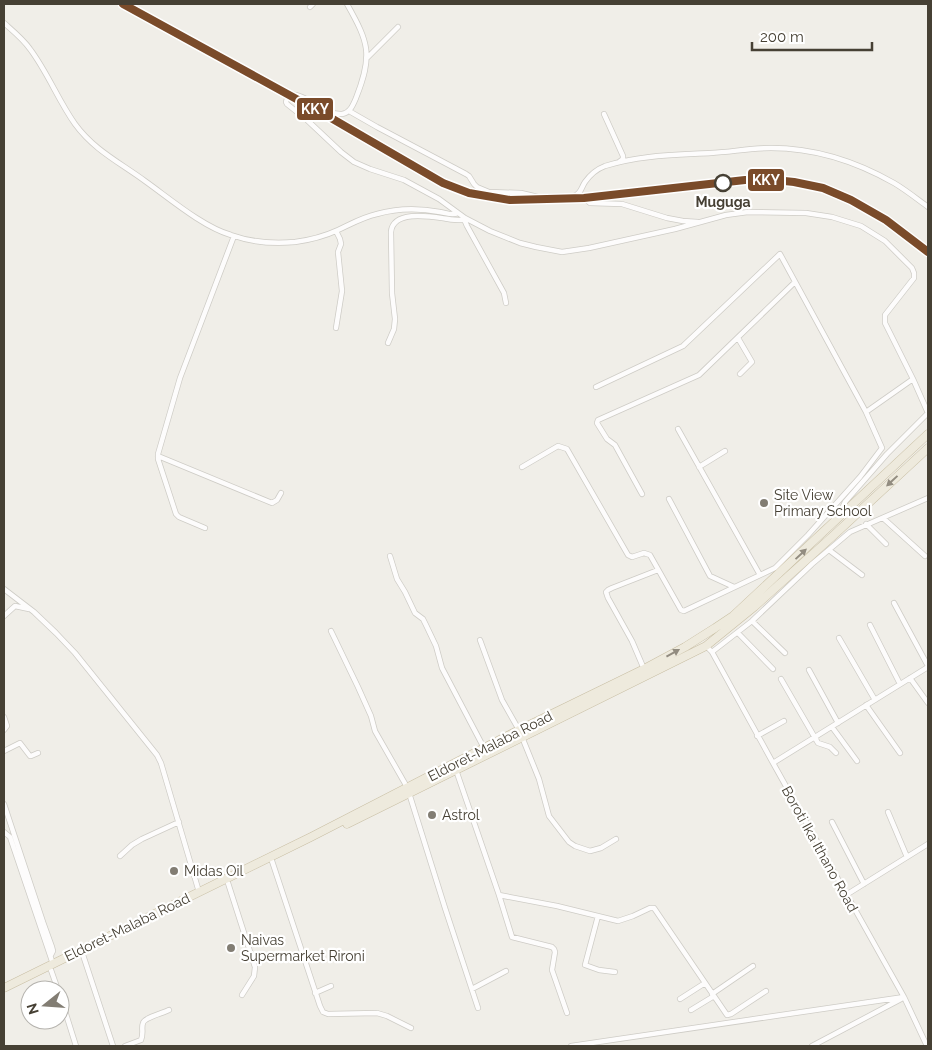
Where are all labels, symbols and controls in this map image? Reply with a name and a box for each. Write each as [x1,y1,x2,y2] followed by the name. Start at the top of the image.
[752,20,872,52] scale bar
[760,28,804,46] text: 200 m
[296,97,334,121] line badge: KKY
[301,101,330,117] text: KKY
[747,168,785,192] line badge: KKY
[752,172,781,188] text: KKY
[714,174,732,192] marker: Muguga
[695,194,751,210] place label: Muguga
[887,475,899,487] one-way arrow
[774,487,872,519] place label: Site View Primary School
[758,497,770,509] marker: Site View Primary School
[794,548,806,560] one-way arrow
[666,649,681,657] one-way arrow
[425,708,555,784] street label: Eldoret-Malaba Road
[779,783,861,915] street label: Boroti Ika Ithano Road
[442,807,480,823] place label: Astrol
[426,809,438,821] marker: Astrol
[184,863,244,879] place label: Midas Oil
[168,865,180,877] marker: Midas Oil
[62,890,192,964] street label: Eldoret-Malaba Road
[241,932,365,964] place label: Naivas Supermarket Rironi
[225,942,237,954] marker: Naivas Supermarket Rironi
[20,980,70,1030] north arrow
[23,1001,42,1016] text: N

